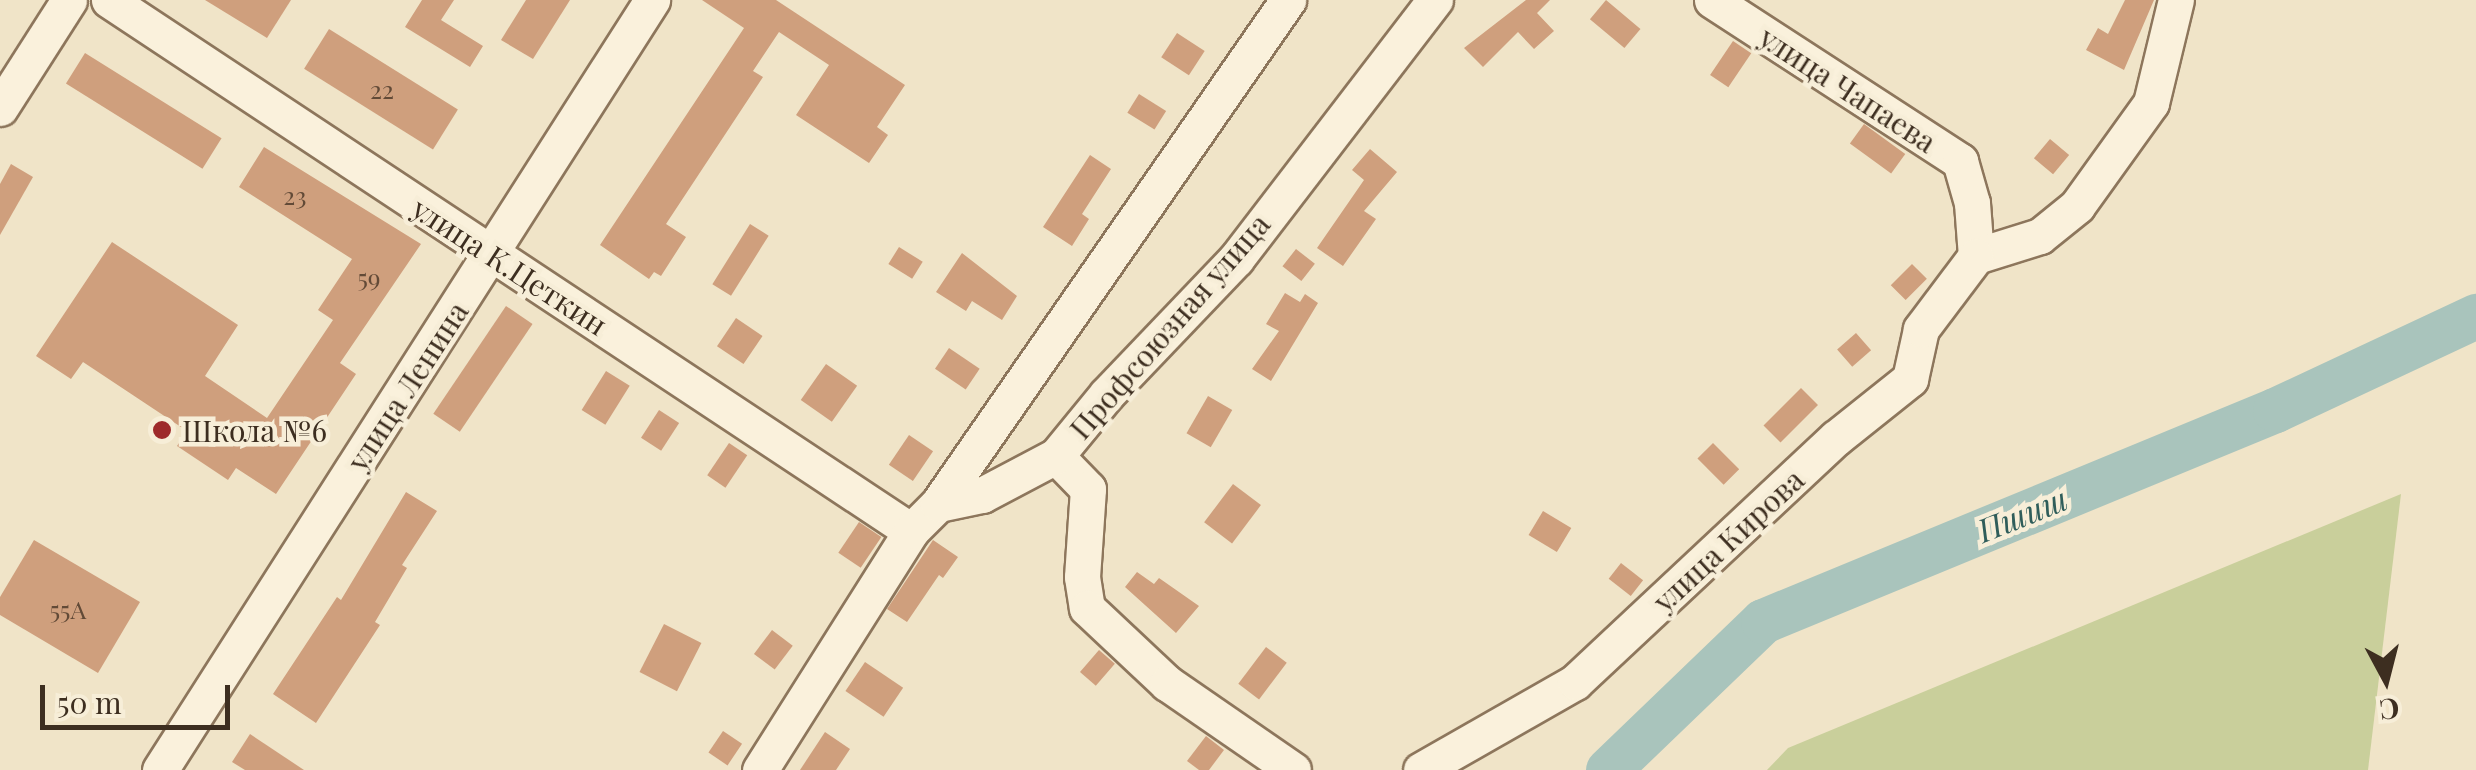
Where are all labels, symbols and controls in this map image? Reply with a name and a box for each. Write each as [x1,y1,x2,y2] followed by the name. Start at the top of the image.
[1753,19,1943,159] street label: улица Чапаева
[370,74,394,104] house number: 22
[283,180,307,210] house number: 23
[406,190,614,342] street label: улица К.Цеткин
[1061,206,1277,446] street label: Профсоюзная улица
[357,262,381,292] house number: 59
[339,295,475,477] street label: улица Ленина
[182,412,327,448] place label: Школа №6
[151,419,173,441] marker: Школа №6
[1645,461,1811,619] street label: улица Кирова
[1971,479,2073,549] water label: Пшиш
[50,594,86,624] house number: 55А
[2336,630,2436,730] north arrow
[45,665,235,727] scale bar
[57,682,122,722] text: 50 m
[2378,691,2402,730] text: С

